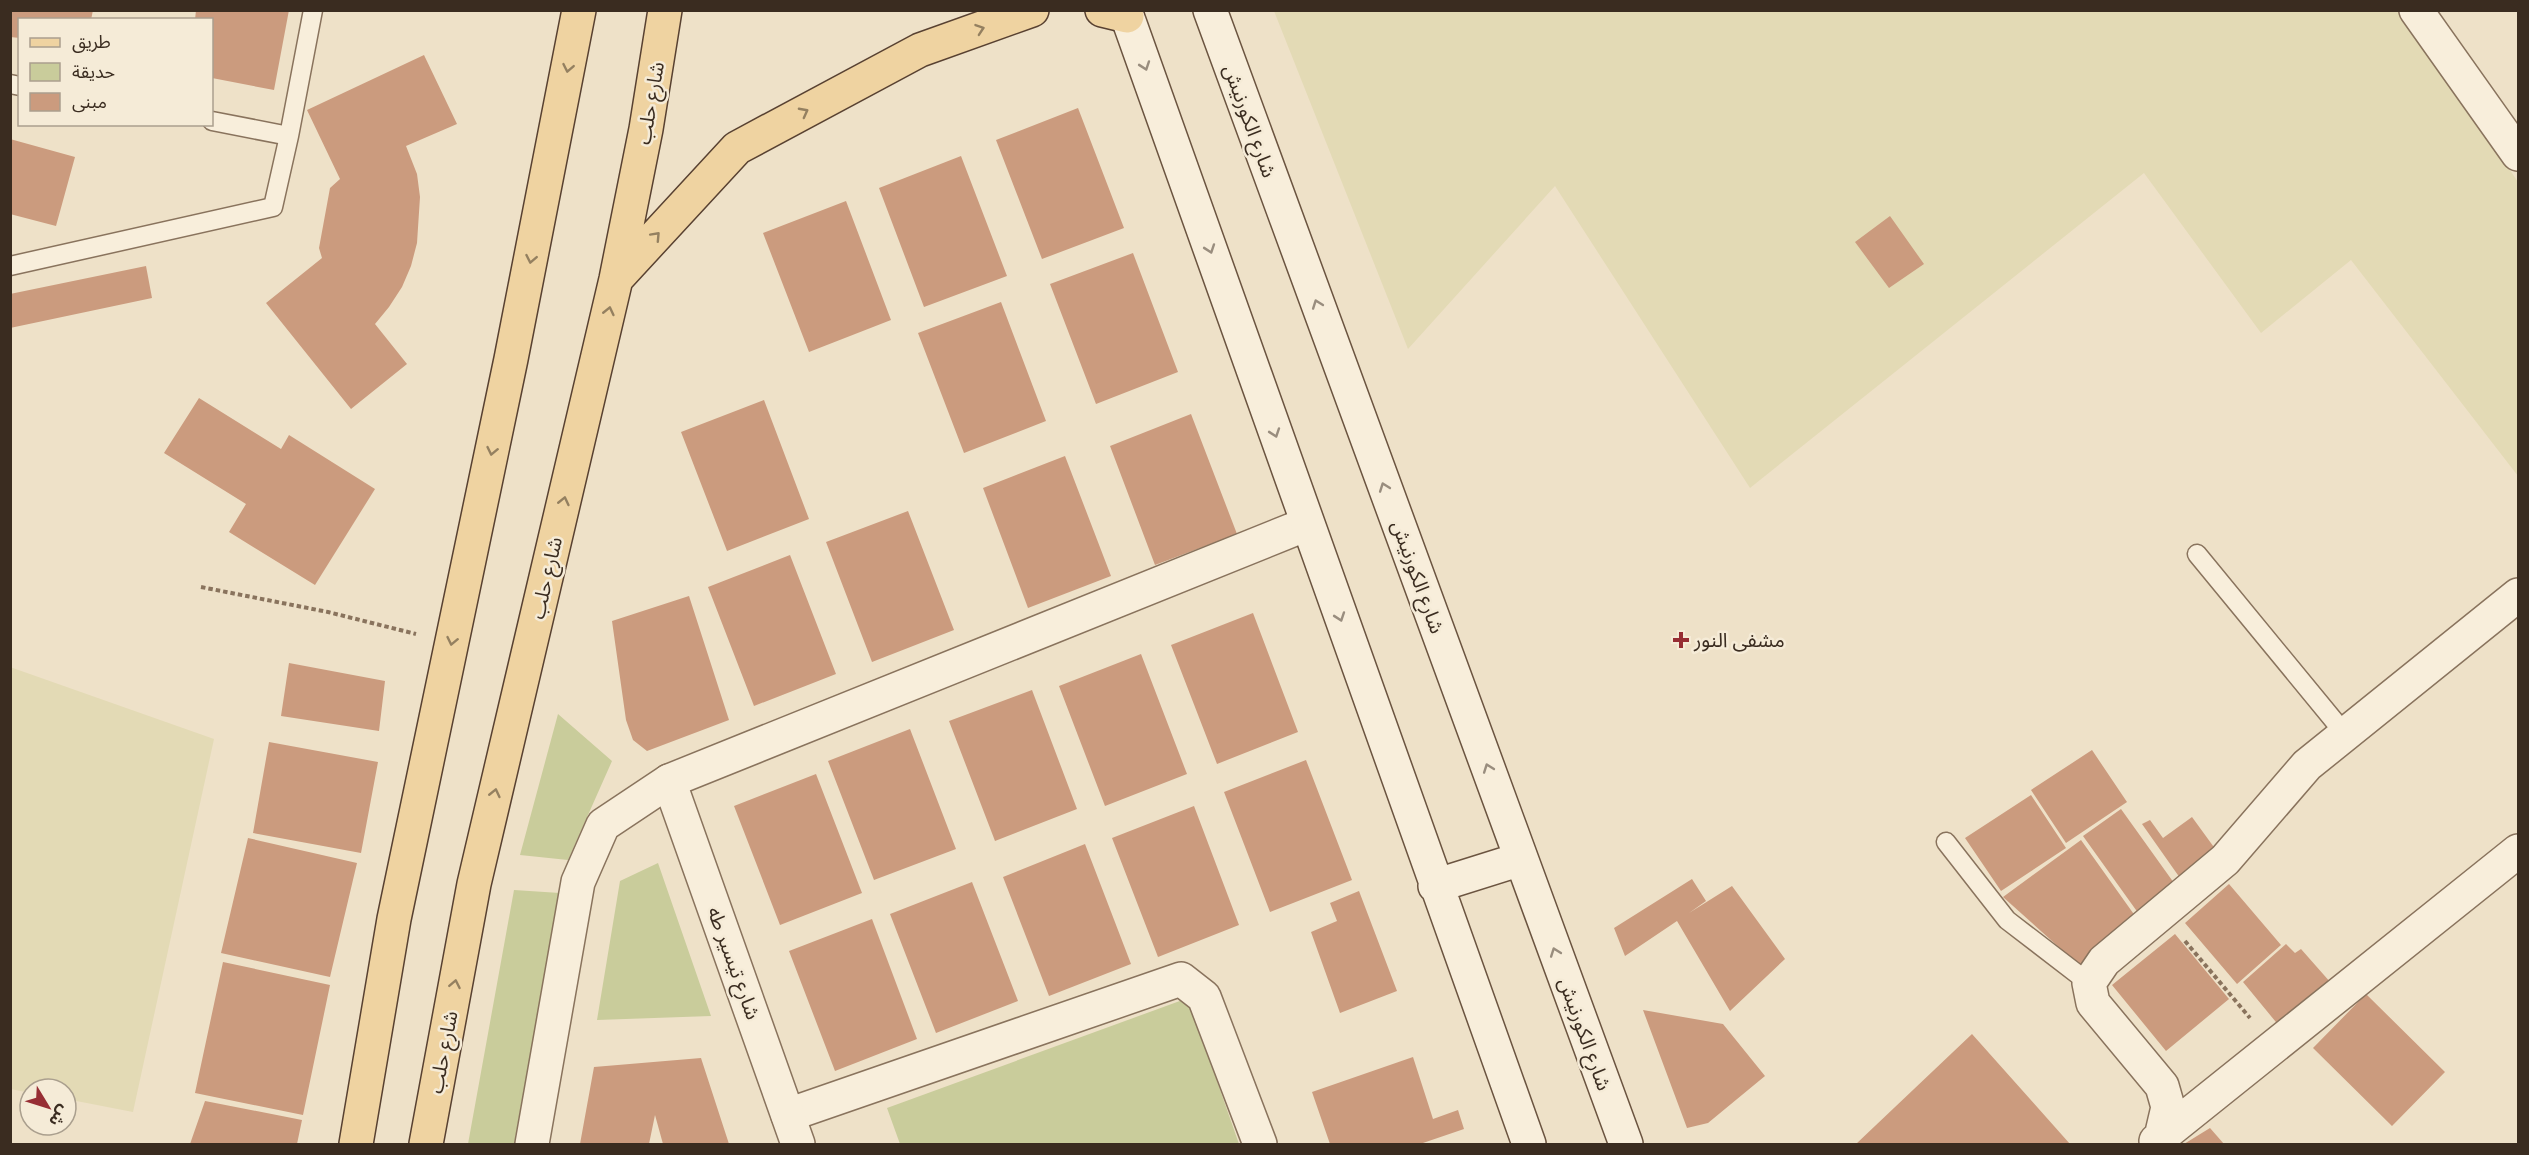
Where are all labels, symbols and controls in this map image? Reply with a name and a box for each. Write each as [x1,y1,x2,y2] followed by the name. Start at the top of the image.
[18,18,213,126] legend
[974,23,984,36] one-way arrow
[72,32,111,53] text: طريق
[632,60,672,147] street label: شارع حلب
[1138,60,1151,70] one-way arrow
[72,62,115,82] text: حديقة
[1216,62,1281,182] street label: شارع الكورنيش
[562,63,575,73] one-way arrow
[72,92,107,113] text: مبنى
[798,108,808,119] one-way arrow
[649,232,660,242] one-way arrow
[1203,244,1216,254] one-way arrow
[525,254,538,264] one-way arrow
[1312,299,1325,310] one-way arrow
[601,306,614,316] one-way arrow
[1268,427,1281,438] one-way arrow
[486,445,499,455] one-way arrow
[1379,482,1392,493] one-way arrow
[557,496,570,506] one-way arrow
[1384,518,1449,638] street label: شارع الكورنيش
[526,535,570,622] street label: شارع حلب
[1333,611,1346,622] one-way arrow
[1693,629,1785,652] place label: مشفى النور
[1672,631,1690,649] marker: مشفى النور
[446,636,459,646] one-way arrow
[1482,764,1495,774] one-way arrow
[488,788,501,798] one-way arrow
[700,904,765,1024] street label: شارع تيسير طه
[1550,947,1562,958] one-way arrow
[1551,975,1616,1095] street label: شارع الكورنيش
[448,979,461,989] one-way arrow
[424,1009,466,1096] street label: شارع حلب
[18,1077,78,1137] north arrow
[45,1101,73,1130] text: ش

